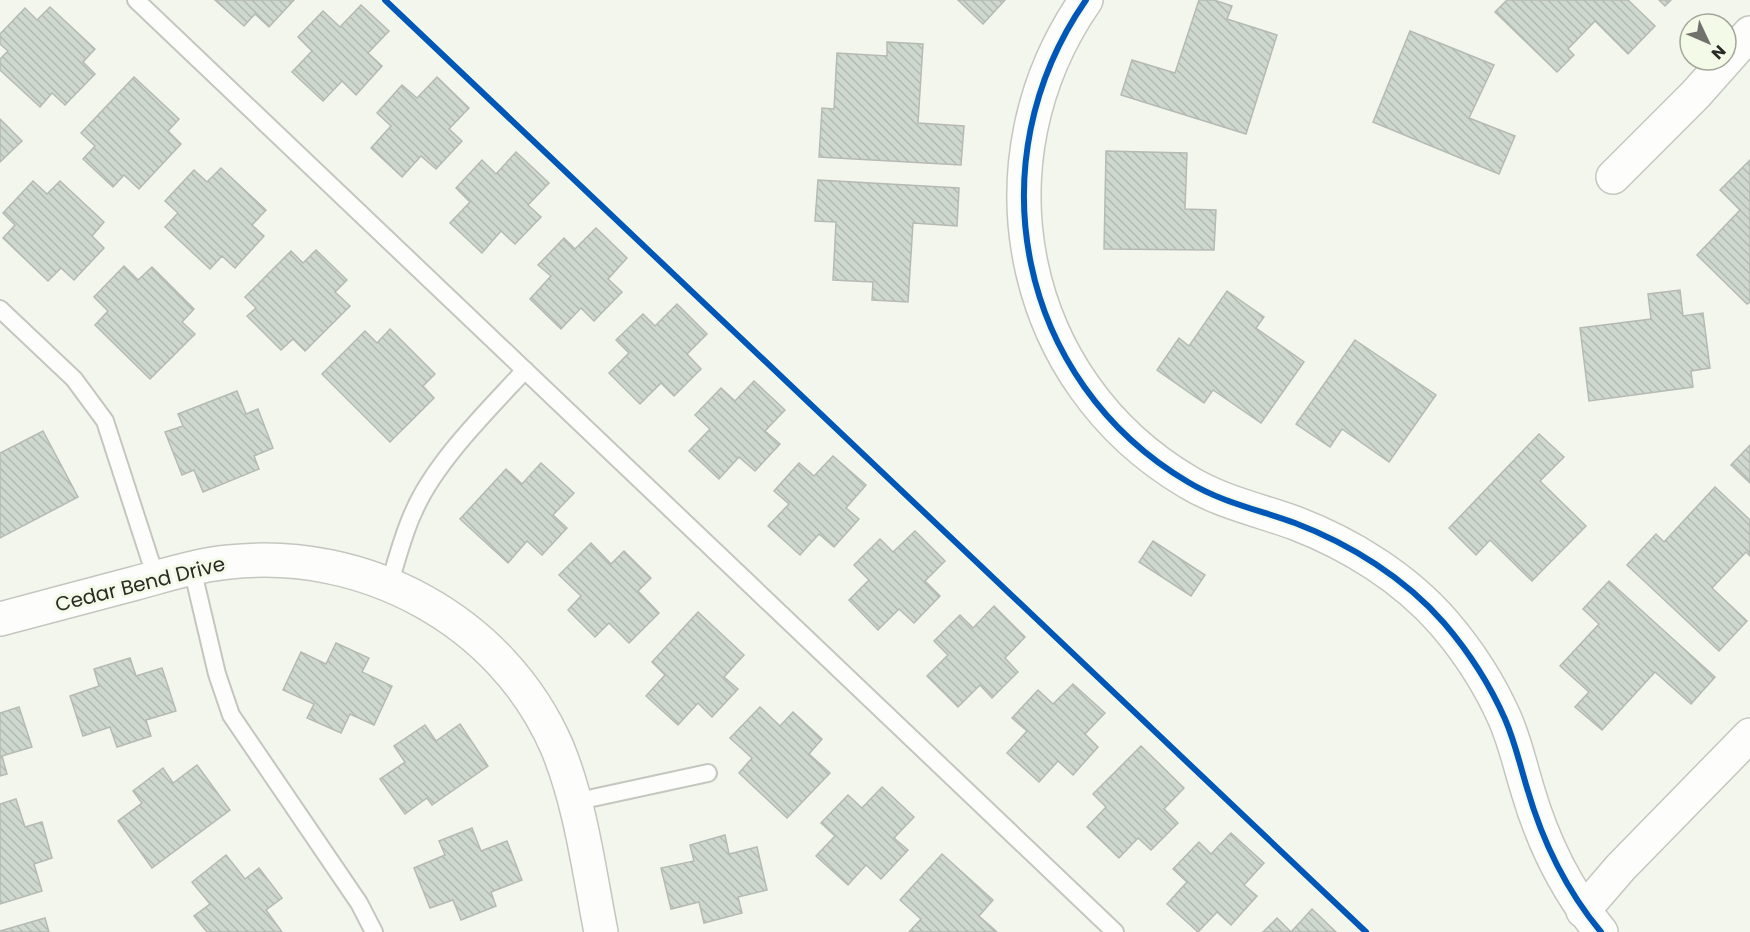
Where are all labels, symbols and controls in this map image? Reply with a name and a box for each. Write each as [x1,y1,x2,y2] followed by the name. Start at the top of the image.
[1678,12,1738,72] north arrow
[1706,40,1731,64] text: N
[52,549,228,619] street label: Cedar Bend Drive

